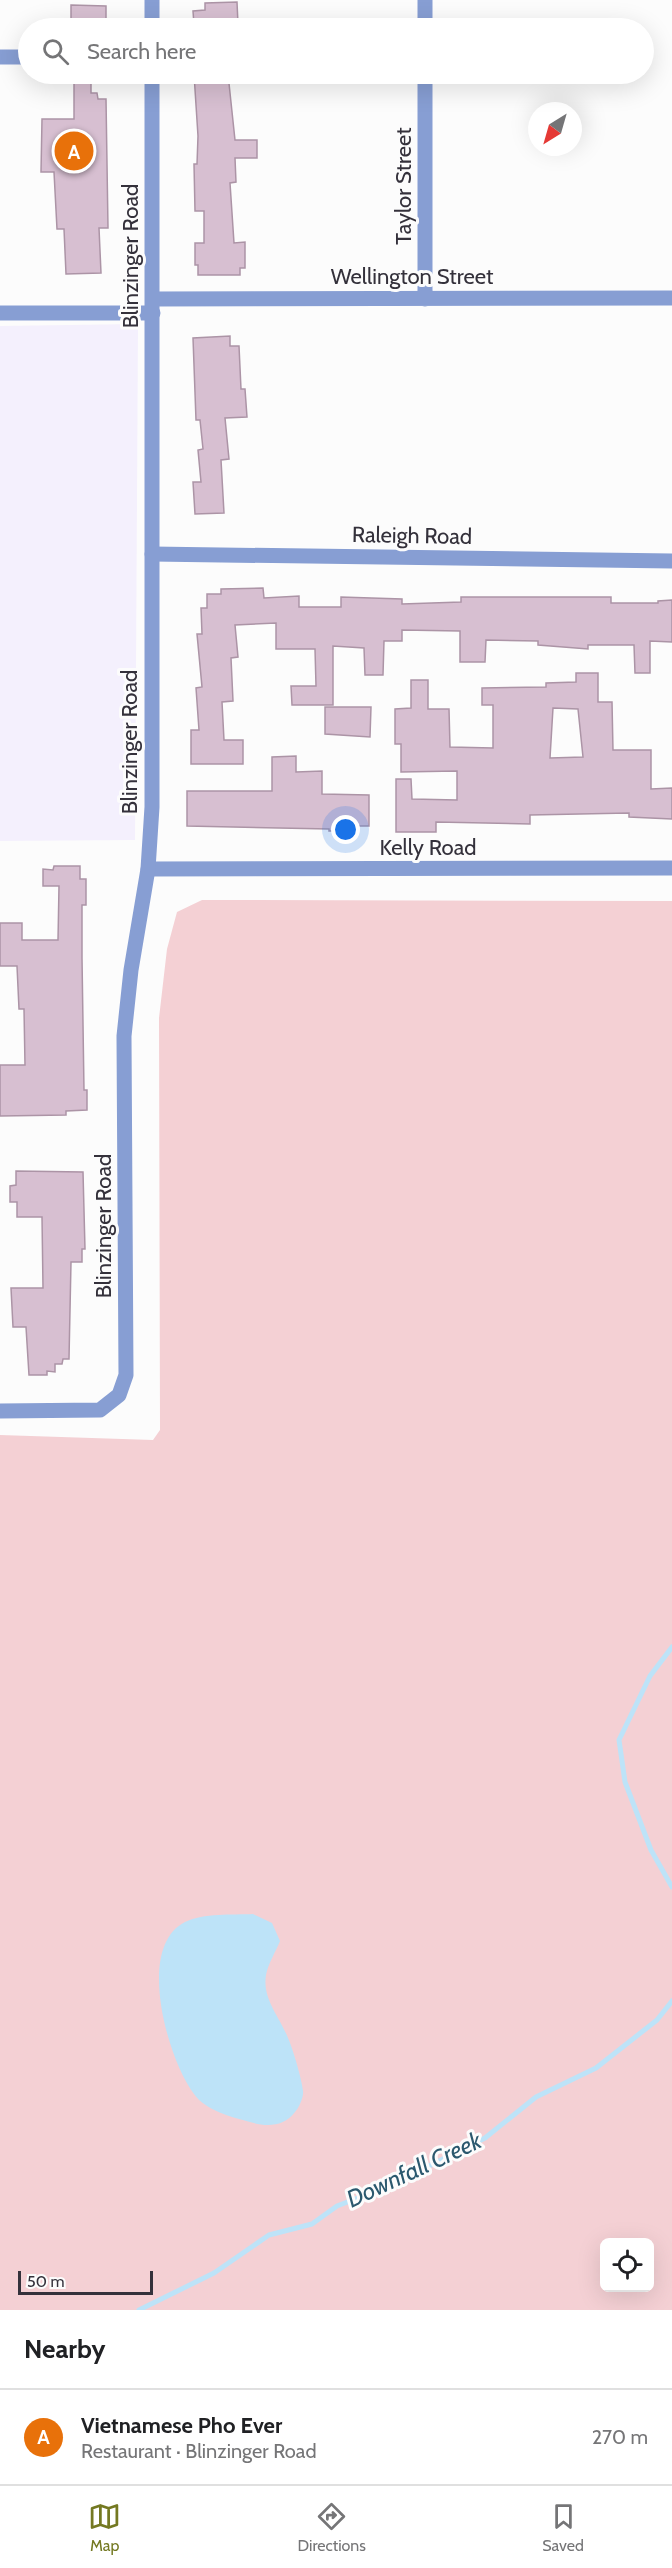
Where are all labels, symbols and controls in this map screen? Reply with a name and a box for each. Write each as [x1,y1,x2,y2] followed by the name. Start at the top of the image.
[18,18,654,84] search box
[39,35,72,68] icon: search
[87,38,196,65] text: Search here
[528,102,582,156] north arrow
[390,127,417,245] street label: Taylor Street
[54,128,94,174] pin: A
[117,184,144,328] street label: Blinzinger Road
[331,263,494,290] street label: Wellington Street
[352,521,472,550] street label: Raleigh Road
[116,670,143,814] street label: Blinzinger Road
[331,815,360,844] your location
[380,834,476,861] street label: Kelly Road
[90,1154,117,1298] street label: Blinzinger Road
[342,2125,487,2213] water label: Downfall Creek
[600,2238,654,2292] map controls
[600,2238,654,2292] button: locate
[18,2268,153,2296] scale bar
[27,2272,64,2291] text: 50 m
[24,2333,105,2365] text: Nearby
[81,2412,282,2439] text: Vietnamese Pho Ever
[37,2425,50,2449] text: A
[592,2425,648,2449] text: 270 m
[81,2439,317,2463] text: Restaurant · Blinzinger Road
[88,2500,121,2555] tab: Map
[298,2500,366,2555] tab: Directions
[542,2500,584,2555] tab: Saved

